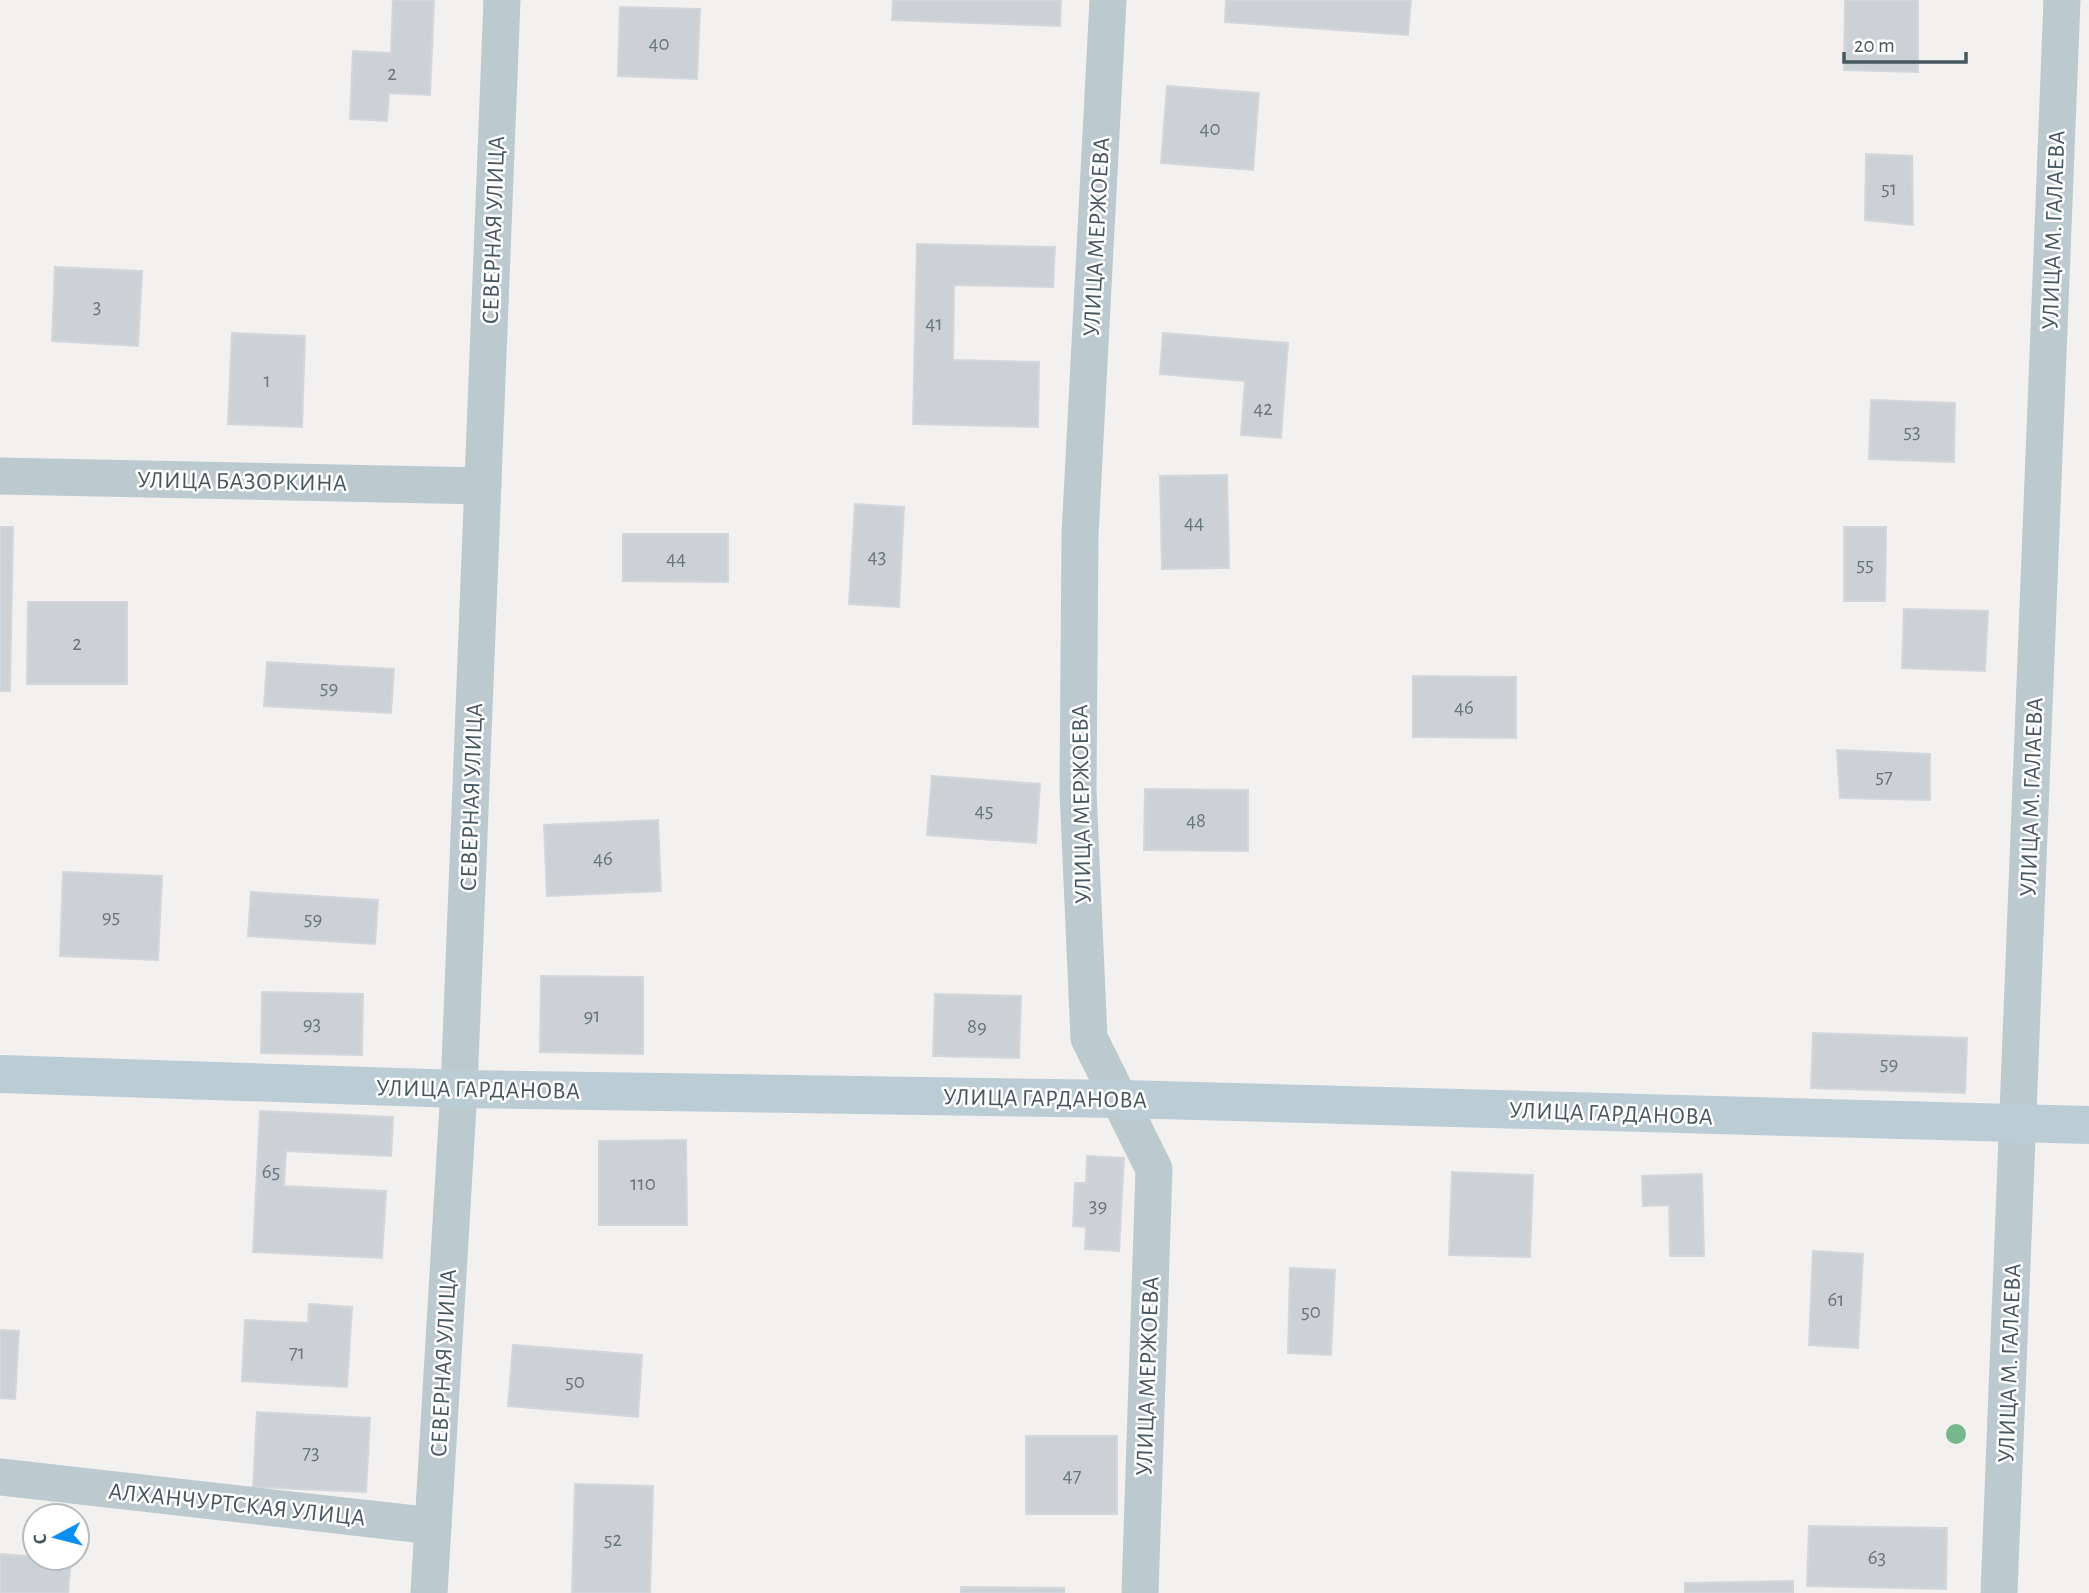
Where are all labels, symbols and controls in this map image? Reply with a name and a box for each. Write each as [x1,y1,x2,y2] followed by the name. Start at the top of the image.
[1844,21,1966,65] scale bar
[648,33,670,54] house number: 40
[1854,35,1895,56] text: 20 m
[387,63,397,84] house number: 2
[1199,118,1221,139] house number: 40
[2039,130,2069,330] street label: УЛИЦА М. ГАЛАЕВА
[479,135,509,325] street label: СЕВЕРНАЯ УЛИЦА
[1080,137,1114,337] street label: УЛИЦА МЕРЖОЕВА
[1881,178,1897,199] house number: 51
[93,296,101,317] house number: 3
[925,313,943,334] house number: 41
[263,370,271,391] house number: 1
[1253,398,1273,419] house number: 42
[1903,421,1921,442] house number: 53
[137,468,347,496] street label: УЛИЦА БАЗОРКИНА
[1184,512,1204,533] house number: 44
[868,546,886,567] house number: 43
[666,548,686,569] house number: 44
[1856,554,1874,575] house number: 55
[72,633,82,654] house number: 2
[320,677,338,698] house number: 59
[1454,697,1474,718] house number: 46
[2017,697,2047,897] street label: УЛИЦА М. ГАЛАЕВА
[457,702,487,892] street label: СЕВЕРНАЯ УЛИЦА
[1068,704,1096,904] street label: УЛИЦА МЕРЖОЕВА
[1875,766,1893,787] house number: 57
[975,800,993,821] house number: 45
[1186,810,1206,831] house number: 48
[593,848,613,869] house number: 46
[102,906,120,927] house number: 95
[304,908,322,929] house number: 59
[583,1005,601,1026] house number: 91
[303,1013,321,1034] house number: 93
[967,1016,987,1037] house number: 89
[1880,1053,1898,1074] house number: 59
[376,1076,580,1104] street label: УЛИЦА ГАРДАНОВА
[943,1085,1147,1113] street label: УЛИЦА ГАРДАНОВА
[1509,1098,1713,1130] street label: УЛИЦА ГАРДАНОВА
[262,1161,280,1182] house number: 65
[630,1173,656,1194] house number: 110
[1089,1195,1107,1216] house number: 39
[1995,1263,2025,1463] street label: УЛИЦА М. ГАЛАЕВА
[427,1268,461,1458] street label: СЕВЕРНАЯ УЛИЦА
[1133,1276,1163,1476] street label: УЛИЦА МЕРЖОЕВА
[1827,1289,1845,1310] house number: 61
[1301,1301,1321,1322] house number: 50
[289,1342,305,1363] house number: 71
[565,1371,585,1392] house number: 50
[302,1442,320,1463] house number: 73
[1063,1465,1082,1486] house number: 47
[107,1480,367,1530] street label: АЛХАНЧУРТСКАЯ УЛИЦА
[21,1502,91,1572] north arrow
[604,1529,622,1550] house number: 52
[31,1533,51,1545] text: С
[1868,1547,1886,1568] house number: 63

